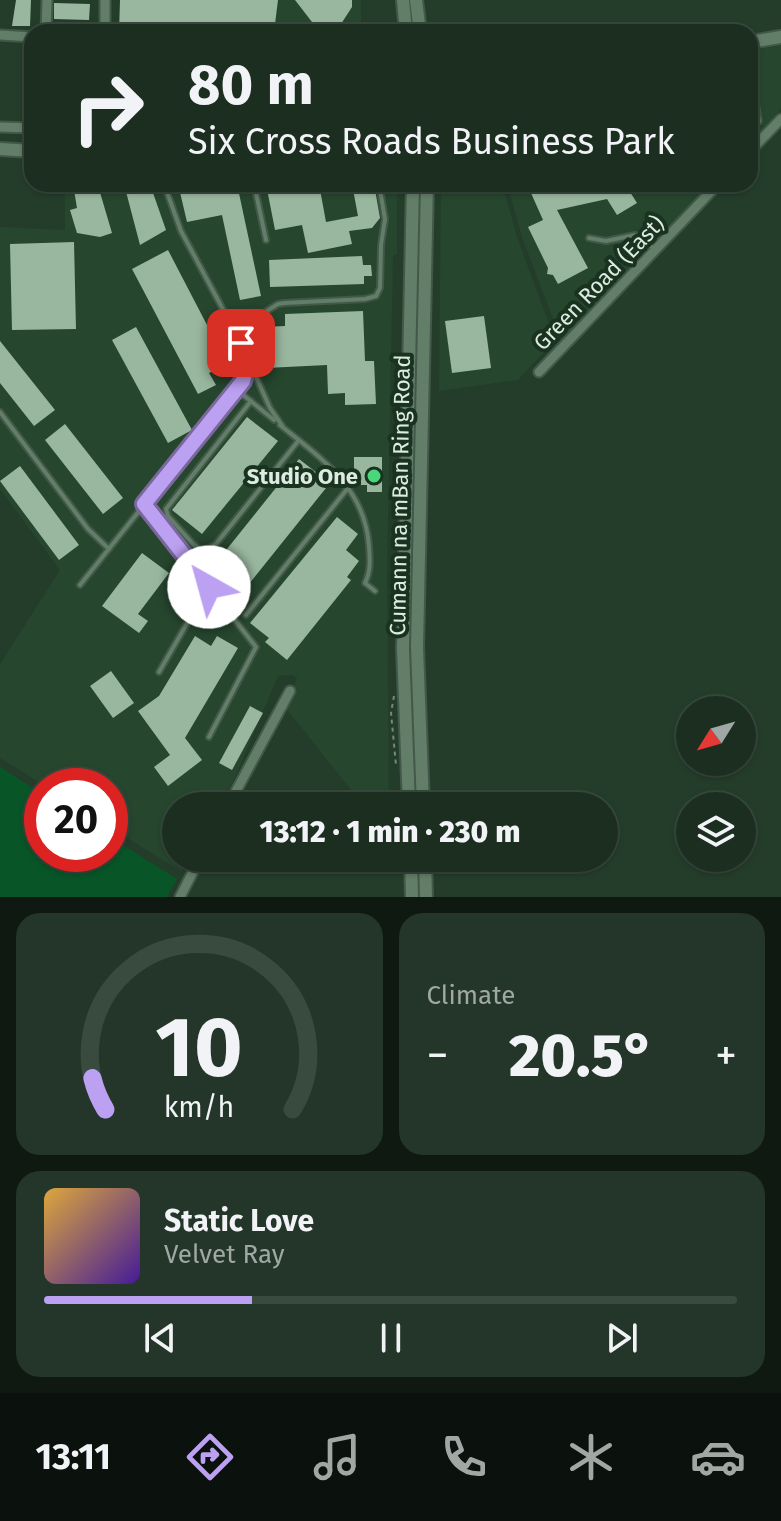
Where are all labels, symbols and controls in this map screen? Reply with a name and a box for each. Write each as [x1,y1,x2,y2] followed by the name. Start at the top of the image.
[188,52,314,119] text: 80 m
[56,56,160,160] icon: right
[188,120,675,164] text: Six Cross Roads Business Park
[528,210,670,356] street label: Green Road (East)
[207,309,275,377] pin
[219,321,263,365] icon: arrive
[384,354,416,636] street label: Cumann na mBan Ring Road
[247,463,358,490] place label: Studio One
[365,467,383,485] marker: Studio One
[167,545,251,629] position arrow
[676,696,756,776] north arrow
[676,696,756,872] map controls
[24,768,128,872] speed limit sign: 20
[676,792,756,872] button: layers
[259,814,521,850] text: 13:12 · 1 min · 230 m
[427,980,515,1011] text: Climate
[156,998,243,1098] text: 10
[509,1020,654,1092] text: 20.5°
[427,1029,449,1082] text: −
[715,1029,737,1082] text: +
[164,1090,235,1125] text: km/h
[164,1203,314,1239] text: Static Love
[164,1239,284,1270] text: Velvet Ray
[138,1316,182,1360] icon: previous
[369,1316,413,1360] icon: pause
[600,1316,644,1360] icon: next
[182,1429,238,1485] icon: directions
[309,1429,365,1485] icon: music
[436,1429,492,1485] icon: phone
[563,1429,619,1485] icon: climate
[690,1429,746,1485] icon: car
[35,1435,111,1479] text: 13:11

